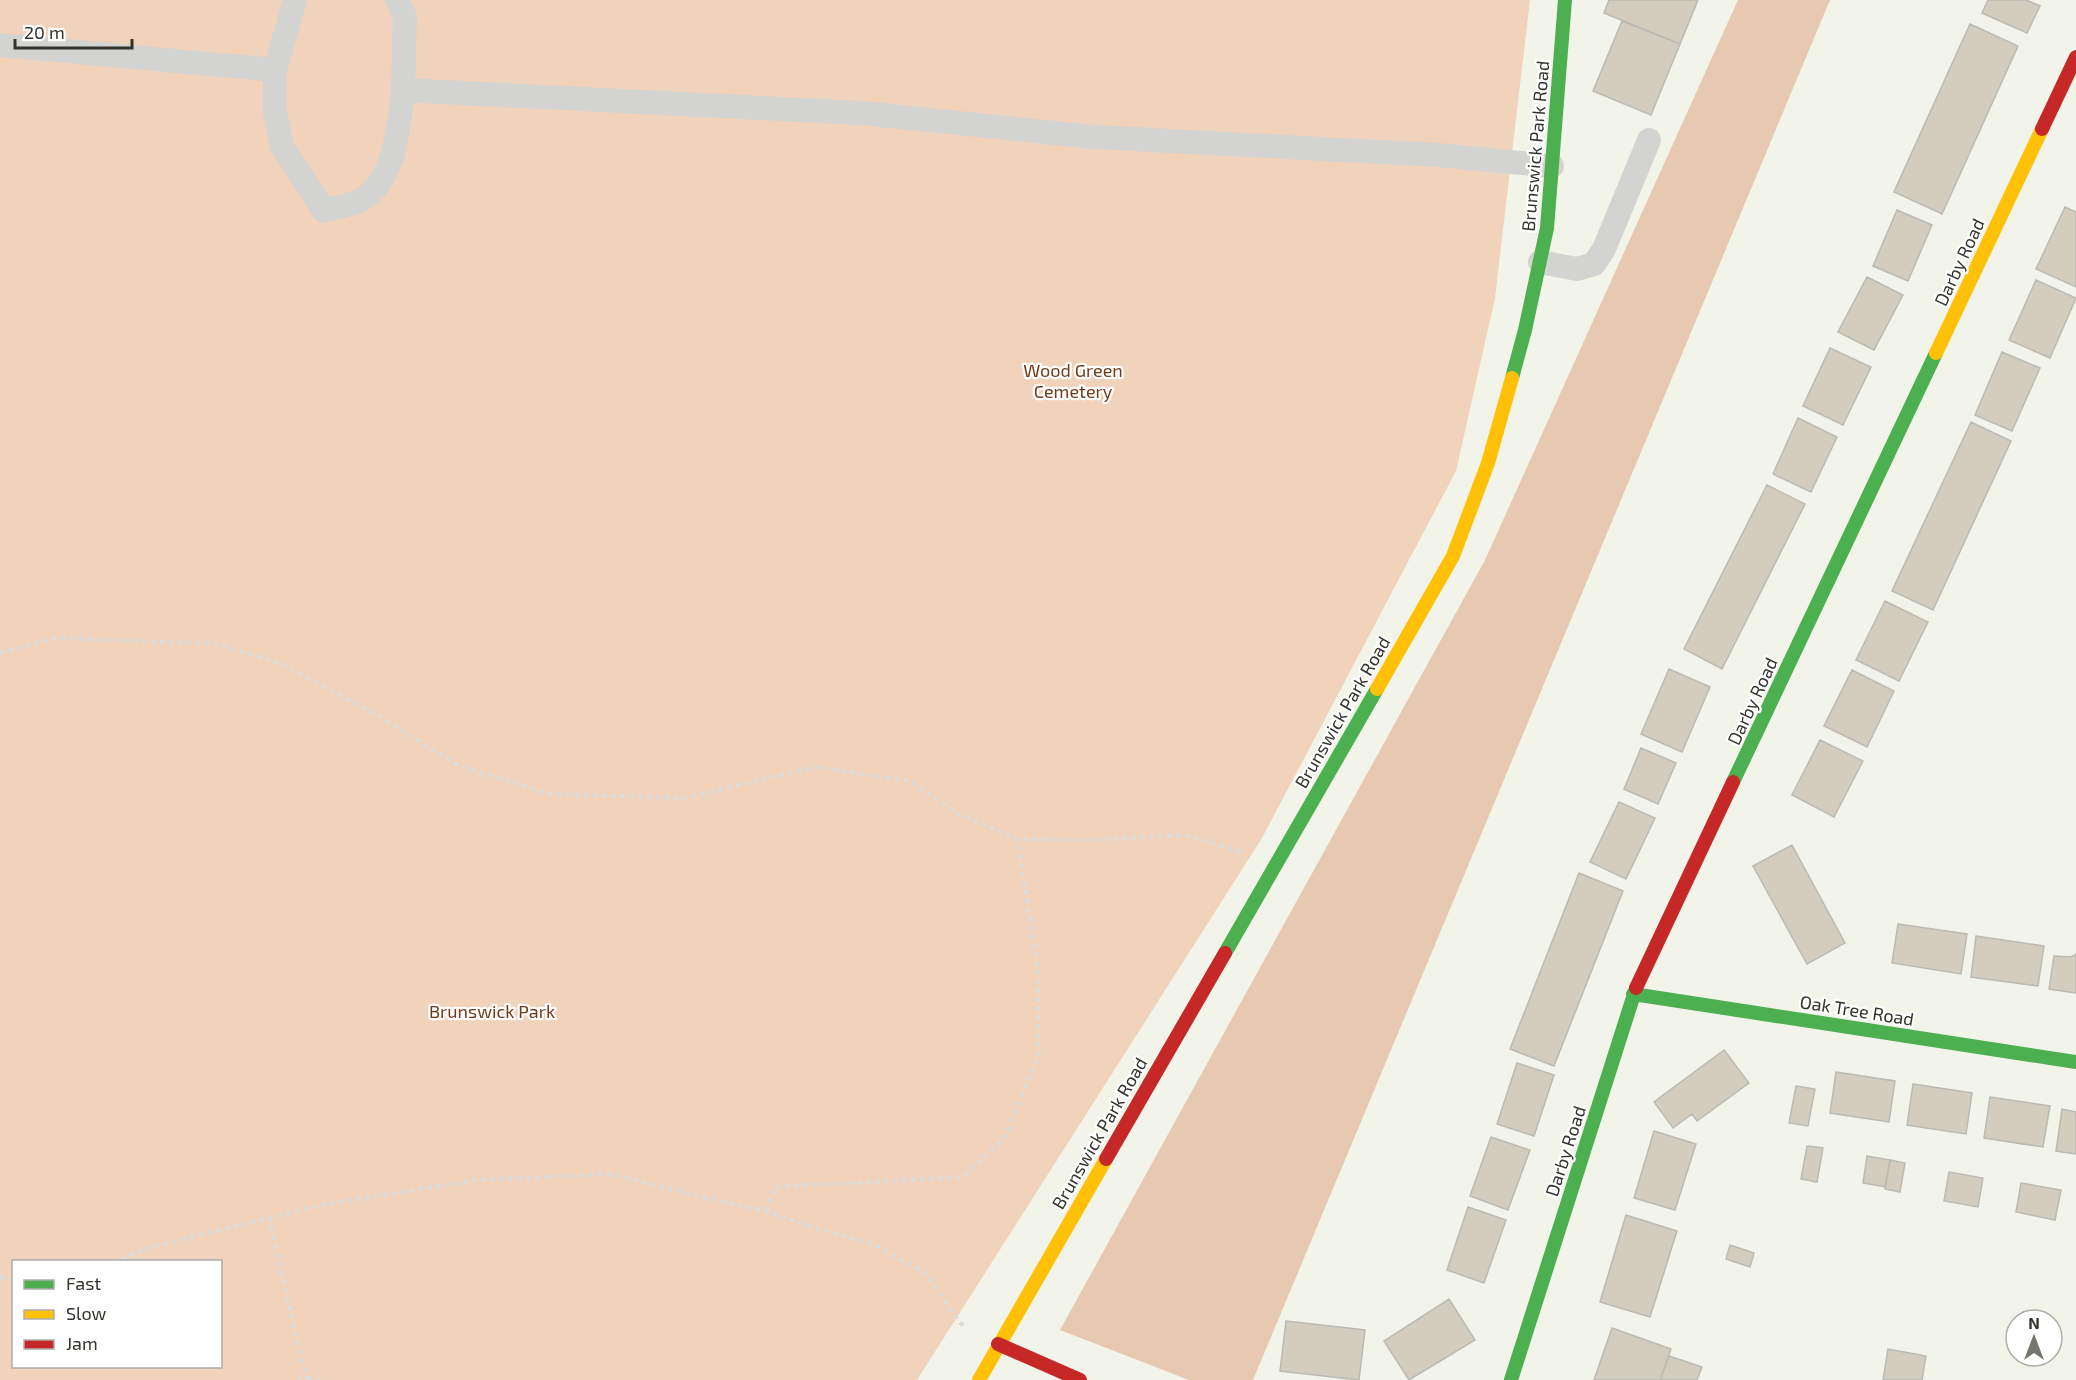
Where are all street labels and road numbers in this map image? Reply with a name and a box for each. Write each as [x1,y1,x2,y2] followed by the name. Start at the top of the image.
[1517,60,1553,232] street label: Brunswick Park Road
[1929,215,1989,309] street label: Darby Road
[1290,632,1394,792] street label: Brunswick Park Road
[1722,654,1782,748] street label: Darby Road
[1798,990,1916,1030] street label: Oak Tree Road
[1047,1053,1151,1213] street label: Brunswick Park Road
[1540,1103,1590,1199] street label: Darby Road

